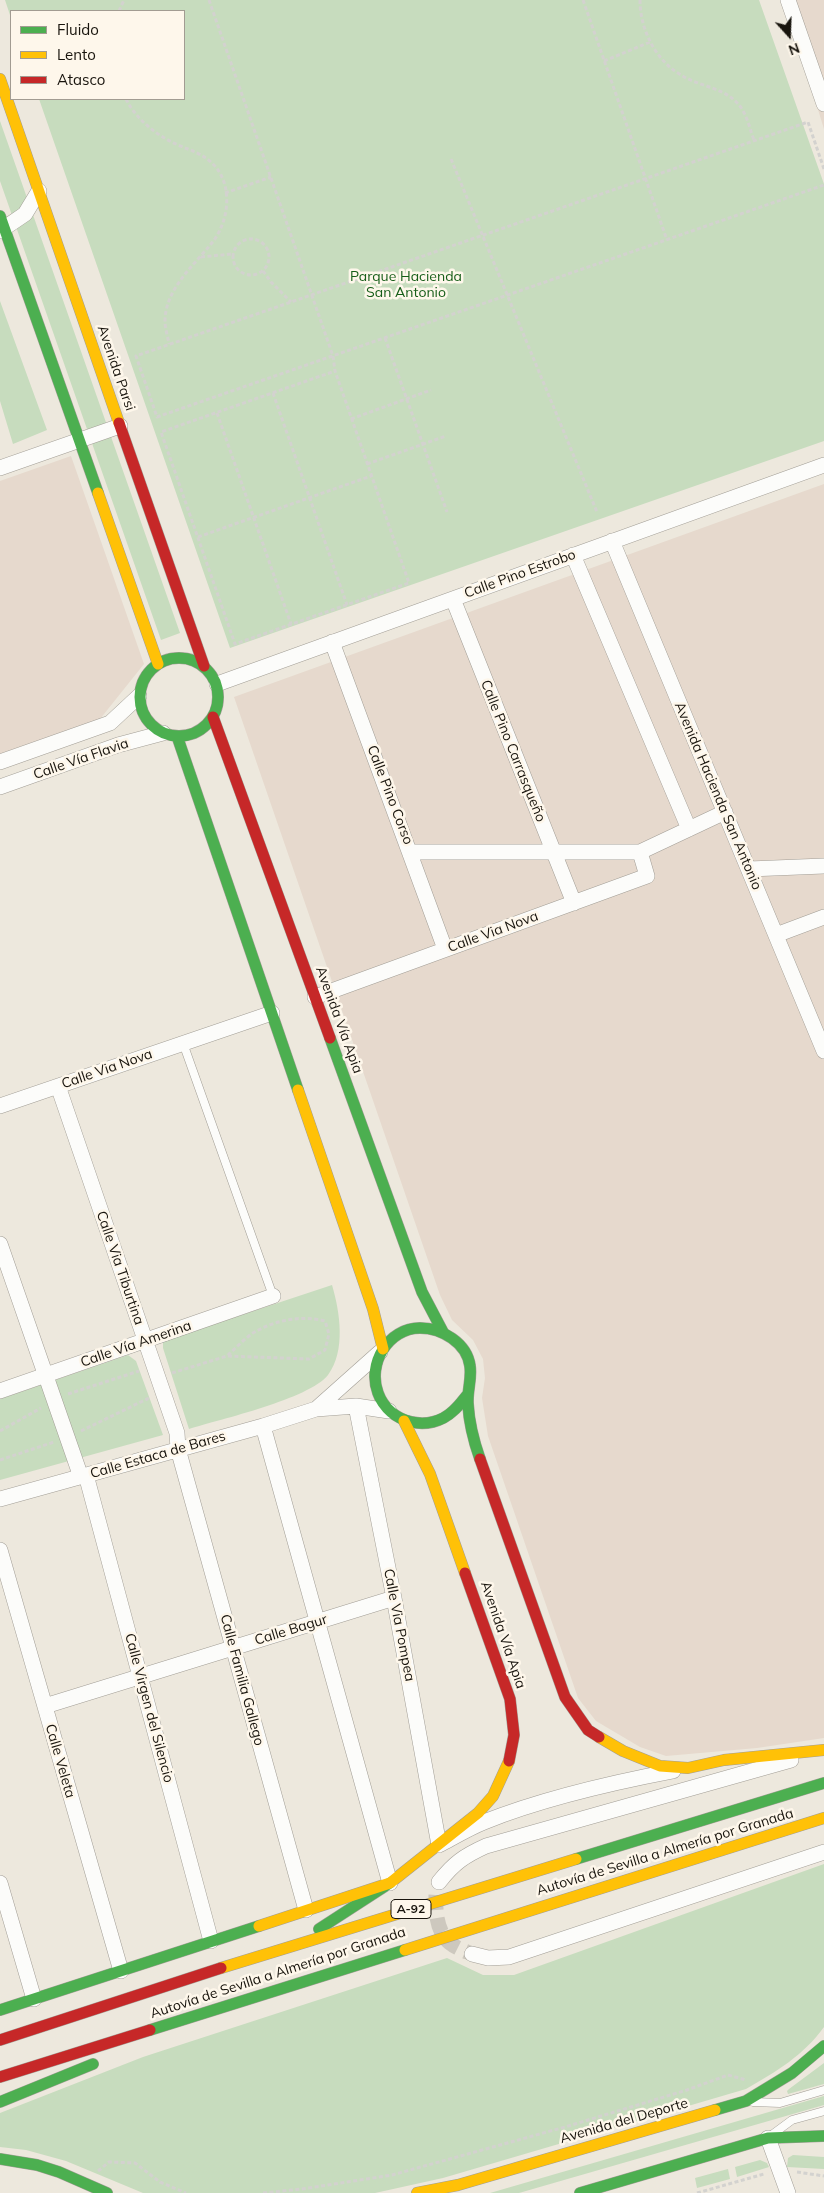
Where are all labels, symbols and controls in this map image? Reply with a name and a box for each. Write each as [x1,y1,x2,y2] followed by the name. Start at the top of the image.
[10,10,185,100] legend
[764,10,814,60] north arrow
[57,20,99,39] text: Fluido
[786,39,802,59] text: N
[57,45,96,64] text: Lento
[57,70,105,89] text: Atasco
[350,269,462,302] park label: Parque Hacienda San Antonio
[94,323,138,413] street label: Avenida Parsi
[462,546,578,602] street label: Calle Pino Estrobo
[477,678,549,824] street label: Calle Pino Carrasqueño
[671,700,765,892] street label: Avenida Hacienda San Antonio
[31,735,131,783] street label: Calle Vía Flavia
[363,743,417,847] street label: Calle Pino Corso
[446,908,540,956] street label: Calle Via Nova
[312,964,366,1076] street label: Avenida Vía Apia
[59,1046,155,1092] street label: Calle Via Nova
[93,1209,147,1327] street label: Calle Via Tiburtina
[78,1317,194,1371] street label: Calle Vía Amerina
[88,1428,228,1482] street label: Calle Estaca de Bares
[380,1567,418,1683] street label: Calle Via Pompea
[477,1579,529,1691] street label: Avenida Vía Apia
[253,1611,329,1649] street label: Calle Bagur
[216,1612,268,1748] street label: Calle Familia Gallego
[121,1631,177,1785] street label: Calle Virgen del Silencio
[41,1722,79,1800] street label: Calle Veleta
[535,1805,795,1899] street label: Autovía de Sevilla a Almería por Granada
[391,1900,431,1918] road number: A-92
[148,1924,408,2022] street label: Autovía de Sevilla a Almería por Granada
[558,2095,690,2147] street label: Avenida del Deporte

